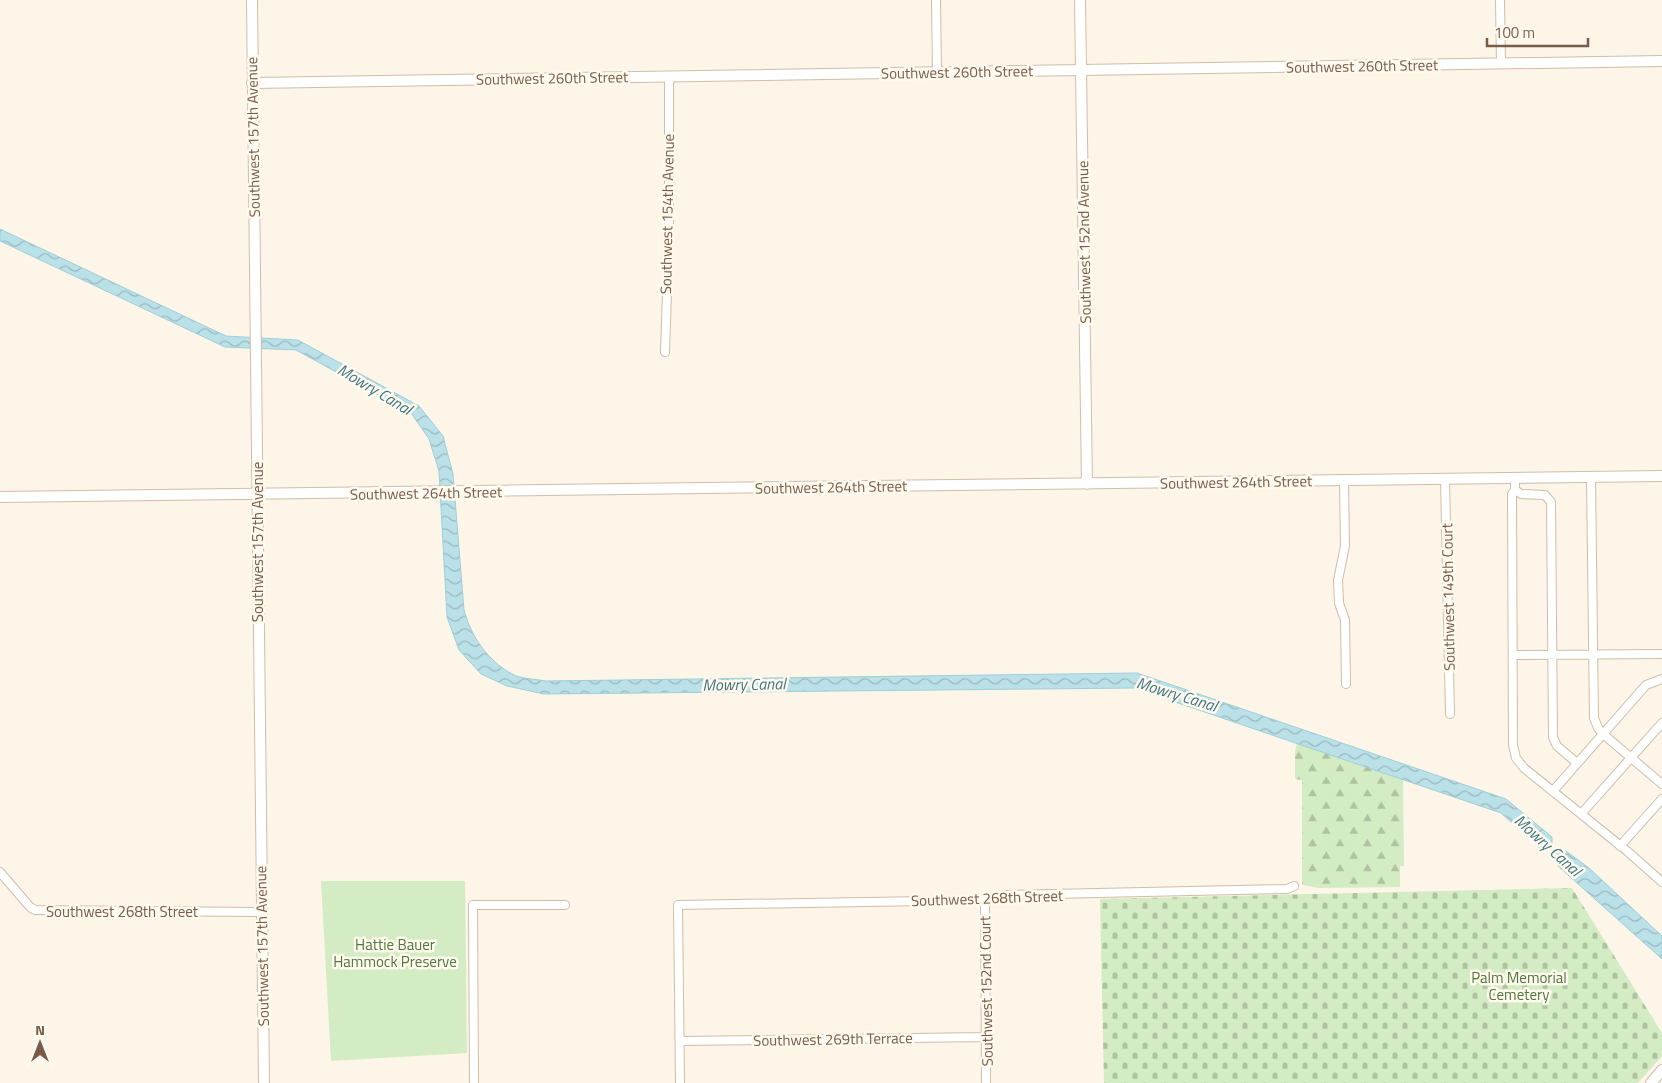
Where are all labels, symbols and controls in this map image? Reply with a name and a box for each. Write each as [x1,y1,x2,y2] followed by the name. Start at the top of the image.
[1487,15,1588,47] scale bar
[1494,21,1535,44] text: 100 m
[1286,53,1439,79] street label: Southwest 260th Street
[240,57,266,217] street label: Southwest 157th Avenue
[881,59,1034,85] street label: Southwest 260th Street
[476,65,629,91] street label: Southwest 260th Street
[654,134,680,294] street label: Southwest 154th Avenue
[1071,160,1097,324] street label: Southwest 152nd Avenue
[333,357,418,421] water label: Mowry Canal
[246,462,269,622] street label: Southwest 157th Avenue
[1160,469,1313,495] street label: Southwest 264th Street
[755,474,908,500] street label: Southwest 264th Street
[350,480,503,506] street label: Southwest 264th Street
[1435,522,1461,671] street label: Southwest 149th Court
[1134,670,1222,718] water label: Mowry Canal
[702,671,787,697] water label: Mowry Canal
[1509,808,1588,883] water label: Mowry Canal
[249,866,275,1026] street label: Southwest 157th Avenue
[911,884,1064,912] street label: Southwest 268th Street
[46,900,199,923] street label: Southwest 268th Street
[973,915,999,1066] street label: Southwest 152nd Court
[333,933,457,973] park label: Hattie Bauer Hammock Preserve
[1471,966,1567,1006] park label: Palm Memorial Cemetery
[15,1018,65,1068] north arrow
[35,1019,45,1040] text: N
[753,1026,913,1052] street label: Southwest 269th Terrace

